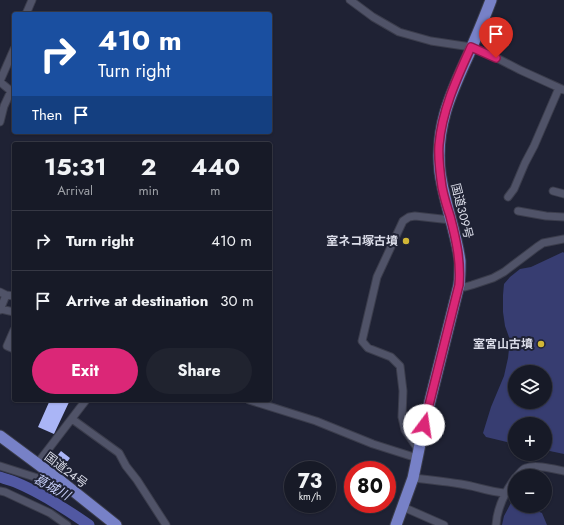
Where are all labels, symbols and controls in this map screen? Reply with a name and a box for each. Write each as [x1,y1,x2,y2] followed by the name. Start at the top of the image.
[479,17,513,58] pin
[98,20,182,61] text: 410 m
[485,23,507,45] icon: arrive
[32,28,84,80] icon: right
[98,58,170,84] text: Turn right
[32,104,62,126] text: Then
[70,104,92,126] icon: arrive
[44,149,106,184] text: 15:31
[141,149,156,184] text: 2
[191,149,240,184] text: 440
[57,181,93,200] text: Arrival
[138,181,159,200] text: min
[210,181,220,200] text: m
[446,181,478,241] street label: 国道309号
[32,230,54,252] icon: right
[66,230,134,252] text: Turn right
[211,230,252,252] text: 410 m
[326,232,398,250] place label: 室ネコ塚古墳
[401,236,411,246] marker: 室ネコ塚古墳
[32,290,54,312] icon: arrive
[66,290,208,312] text: Arrive at destination
[220,290,254,312] text: 30 m
[473,335,533,353] place label: 室宮山古墳
[536,339,546,349] marker: 室宮山古墳
[32,348,138,394] button: Exit
[146,348,252,394] button: Share
[508,365,552,513] map controls
[508,365,552,409] button: layers
[403,404,445,446] position arrow
[508,417,552,461] button: +
[41,448,91,492] street label: 国道24号
[344,461,396,513] speed limit sign: 80
[298,467,322,496] text: 73
[30,469,75,506] water label: 葛城川
[508,469,552,513] button: −
[299,489,321,504] text: km/h

